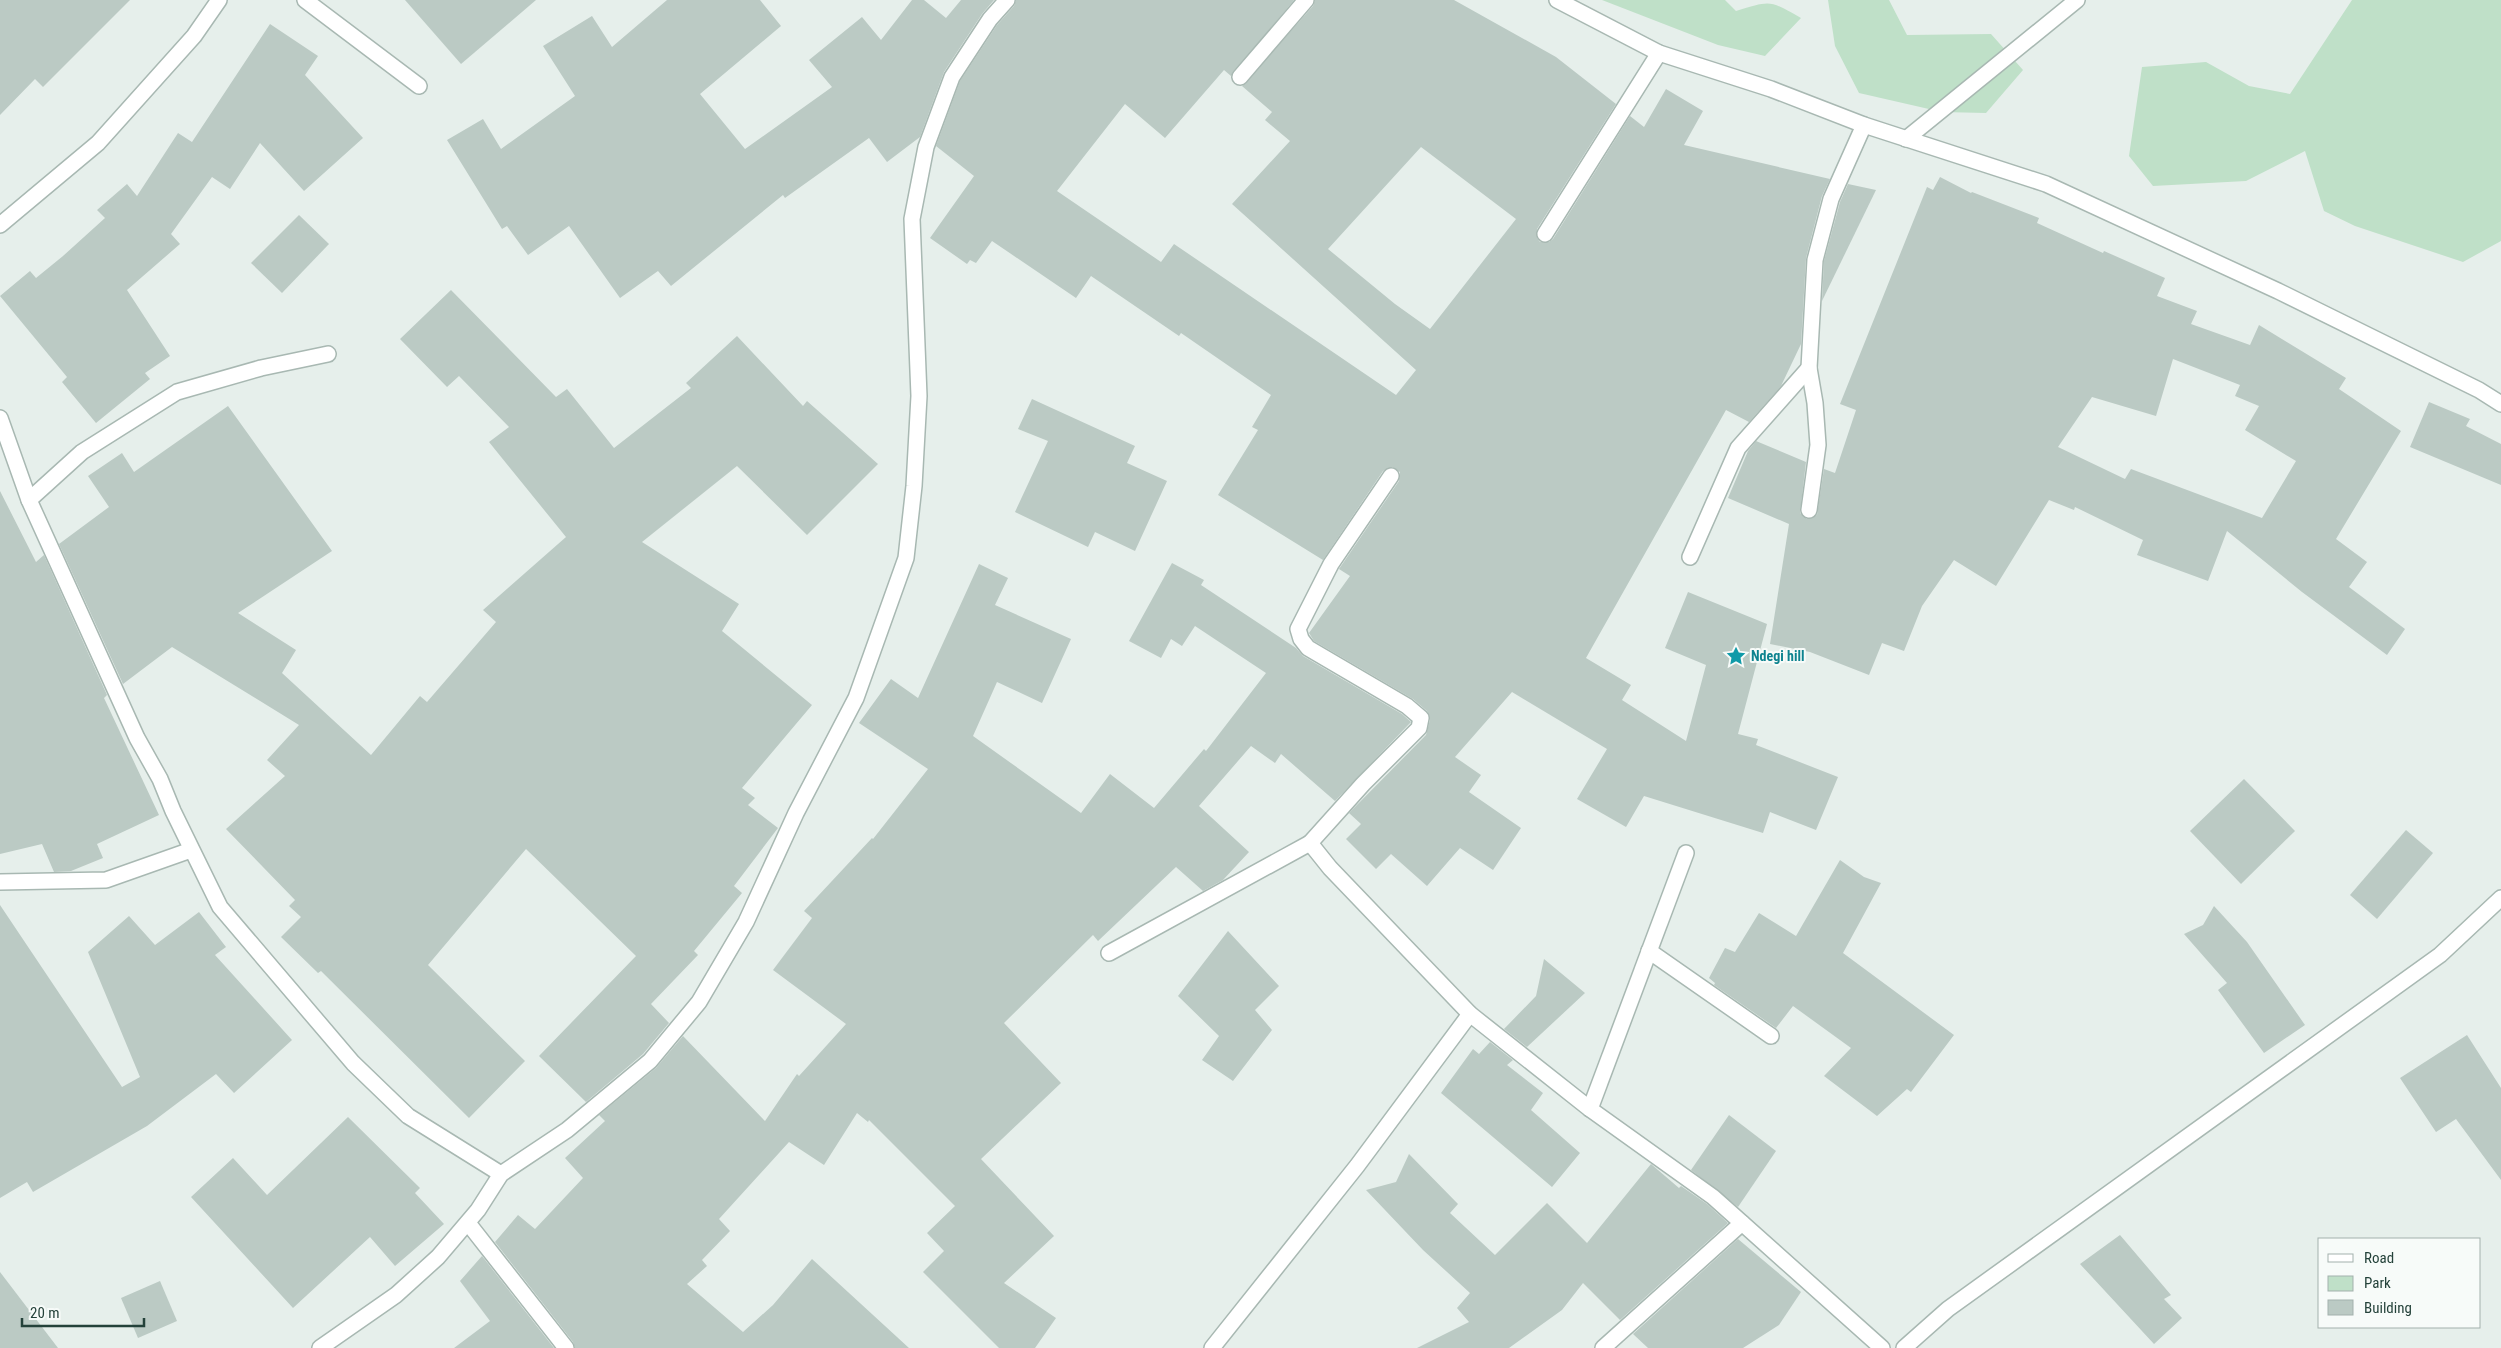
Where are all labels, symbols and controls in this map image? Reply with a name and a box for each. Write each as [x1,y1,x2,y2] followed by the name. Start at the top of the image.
[1725,645,1747,667] place icon: Ndegi hill
[1751,648,1804,664] place label: Ndegi hill
[2318,1238,2481,1328] legend
[2364,1249,2394,1267] text: Road
[2364,1274,2391,1292] text: Park
[22,1296,145,1328] scale bar
[2364,1299,2412,1317] text: Building
[30,1304,60,1322] text: 20 m

